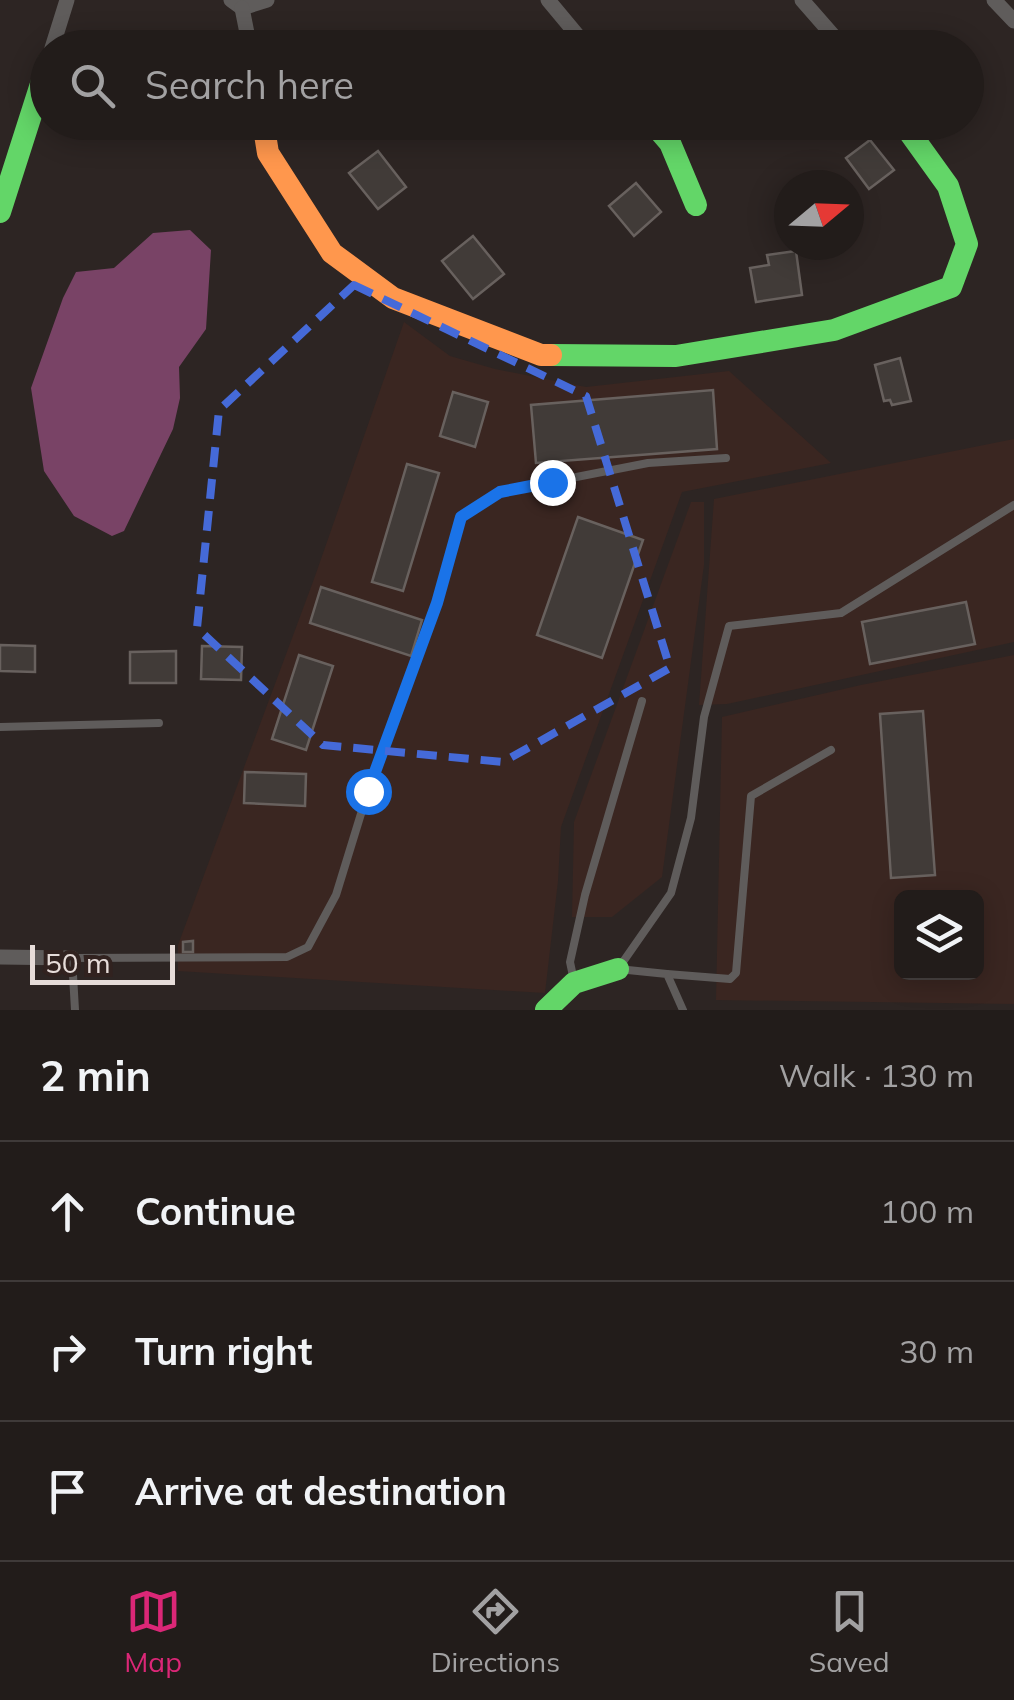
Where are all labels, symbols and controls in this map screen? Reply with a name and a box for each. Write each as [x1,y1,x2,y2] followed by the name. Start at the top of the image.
[30,30,984,140] search box
[65,58,120,113] icon: search
[145,61,354,109] text: Search here
[774,170,864,260] north arrow
[530,460,576,506] route end
[346,769,392,815] route start
[894,890,984,980] map controls
[894,890,984,980] button: layers
[30,940,175,984] scale bar
[45,945,111,980] text: 50 m
[40,1049,151,1102] text: 2 min
[779,1055,974,1095] text: Walk · 130 m
[40,1184,95,1239] icon: ahead
[135,1187,296,1235] text: Continue
[880,1191,974,1231] text: 100 m
[40,1324,95,1379] icon: right
[135,1327,312,1375] text: Turn right
[899,1331,974,1371] text: 30 m
[40,1464,95,1519] icon: arrive
[135,1467,507,1515] text: Arrive at destination
[124,1584,182,1679] tab: Map
[431,1584,560,1679] tab: Directions
[809,1584,890,1679] tab: Saved

